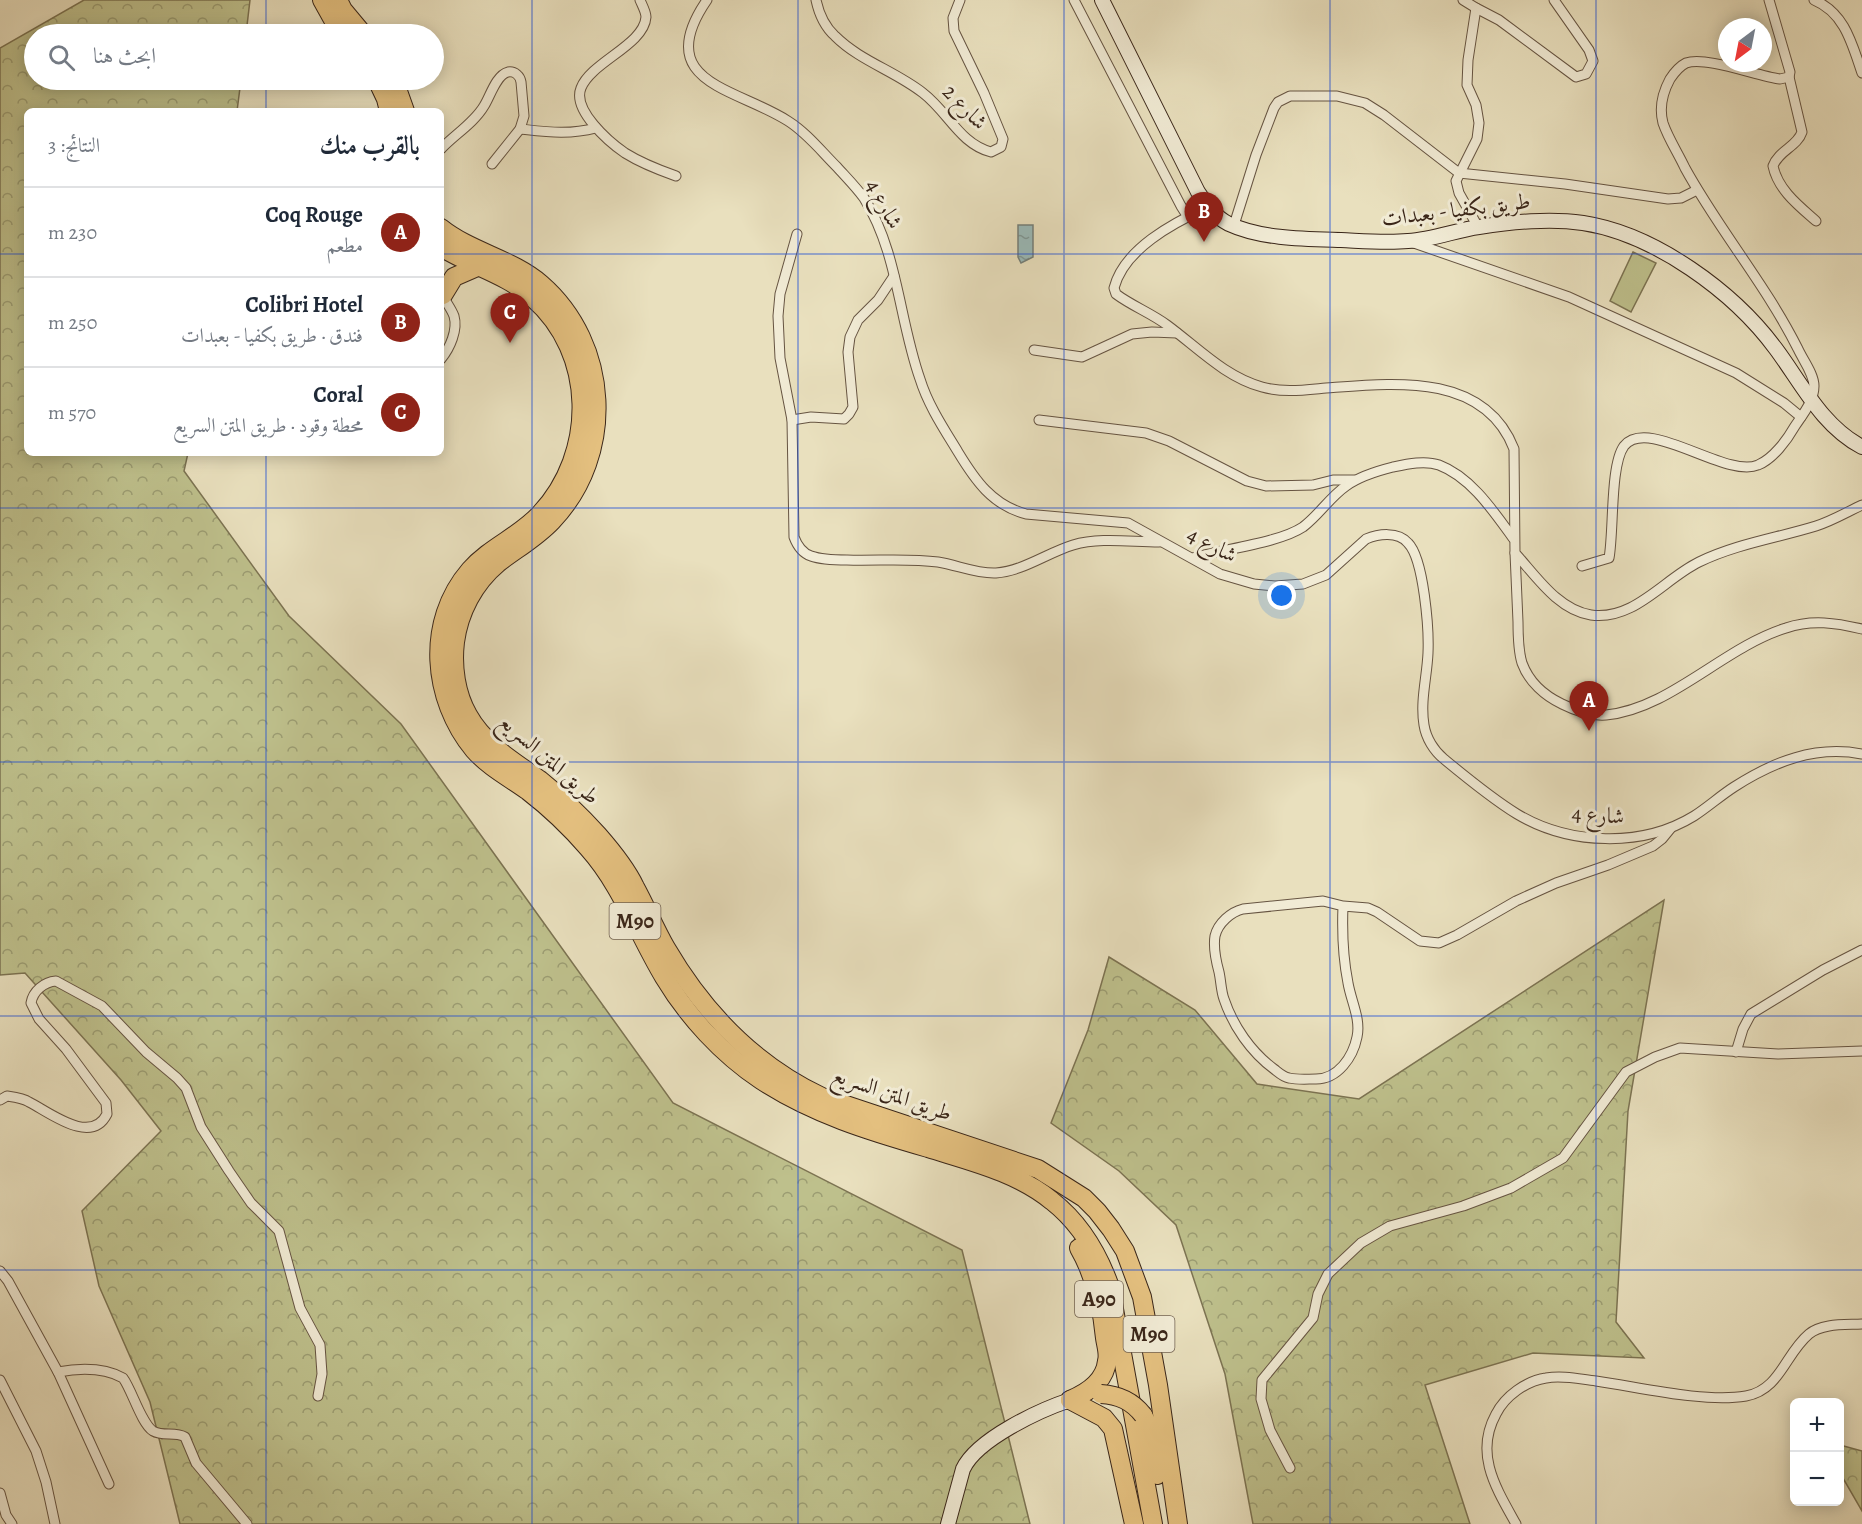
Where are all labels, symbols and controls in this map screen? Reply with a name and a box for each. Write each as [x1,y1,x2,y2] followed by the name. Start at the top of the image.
[1718,18,1772,72] north arrow
[24,24,444,90] search box
[45,41,78,74] icon: search
[93,41,156,71] text: ابحث هنا
[934,78,994,139] street label: شارع 2
[319,128,420,163] text: بالقرب منك
[48,132,100,159] text: النتائج: 3
[856,174,910,236] street label: شارع 4
[1380,186,1532,234] street label: طريق بكفيا - بعبدات
[1184,192,1224,242] pin: B
[265,200,363,230] text: Coq Rouge
[48,219,97,246] text: 230 m
[394,219,407,246] text: A
[326,232,363,259] text: مطعم
[245,290,363,320] text: Colibri Hotel
[490,294,530,343] pin: C
[48,309,97,336] text: 250 m
[394,309,407,336] text: B
[181,322,363,349] text: فندق · طريق بكفيا - بعبدات
[313,380,363,410] text: Coral
[48,399,96,426] text: 570 m
[394,399,407,426] text: C
[173,412,363,439] text: محطة وقود · طريق المتن السريع
[1180,520,1242,573] street label: شارع 4
[1267,581,1296,610] your location
[1570,682,1608,731] pin: A
[489,707,606,814] street label: طريق المتن السريع
[1571,798,1625,835] street label: شارع 4
[610,903,660,939] road number: M90
[827,1059,956,1132] street label: طريق المتن السريع
[1075,1281,1123,1317] road number: A90
[1124,1316,1174,1352] road number: M90
[1790,1398,1844,1506] map controls
[1790,1398,1844,1452] button: +
[1790,1452,1844,1506] button: −

